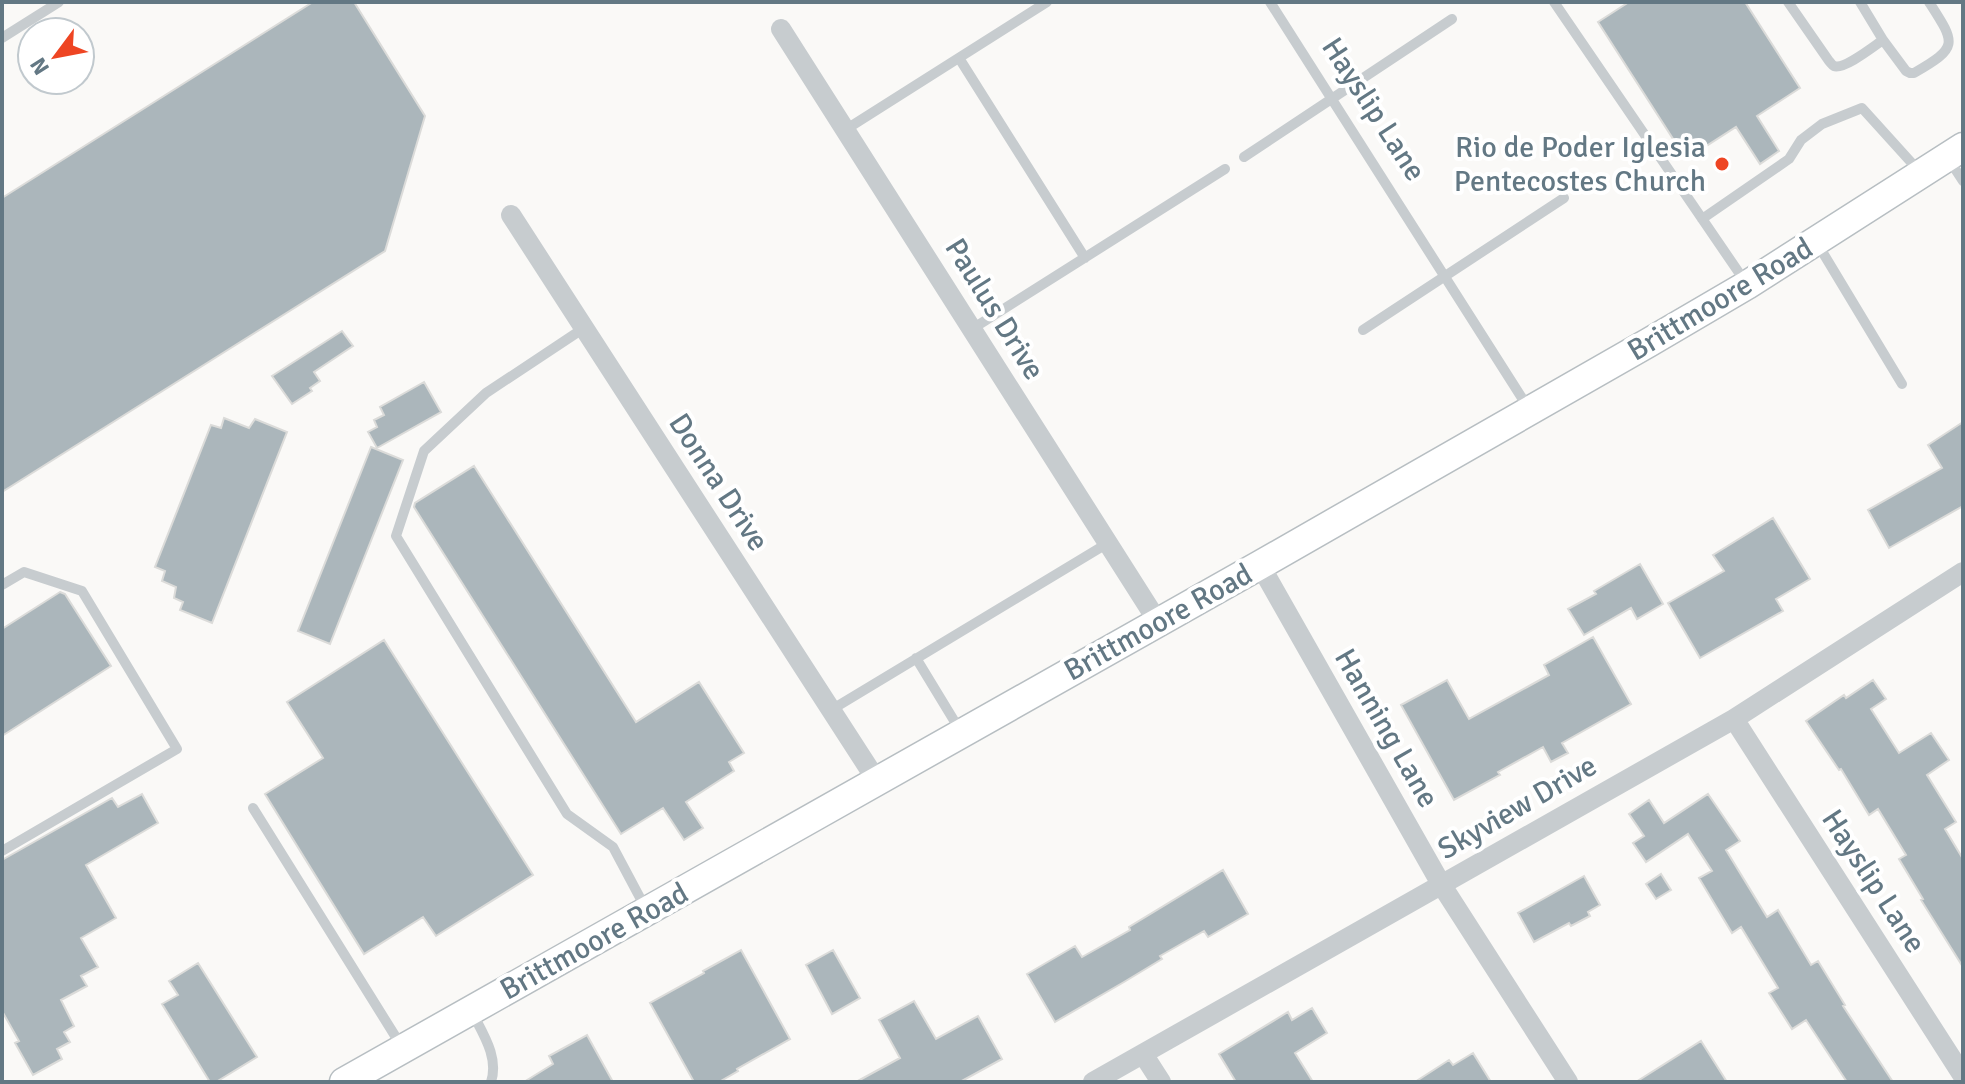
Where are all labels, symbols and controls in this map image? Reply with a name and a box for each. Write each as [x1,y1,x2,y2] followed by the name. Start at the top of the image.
[16,16,96,96] north arrow
[1314,31,1434,188] street label: Hayslip Lane
[24,53,55,80] text: N
[1454,129,1706,200] place label: Rio de Poder Iglesia Pentecostes Church
[1713,155,1731,173] marker: Rio de Poder Iglesia Pentecostes Church
[1621,230,1820,369] street label: Brittmoore Road
[937,232,1053,387] street label: Paulus Drive
[660,406,777,558] street label: Donna Drive
[1058,555,1259,689] street label: Brittmoore Road
[1326,642,1447,814] street label: Hanning Lane
[1431,747,1603,868] street label: Skyview Drive
[1814,803,1934,960] street label: Hayslip Lane
[494,874,695,1008] street label: Brittmoore Road

